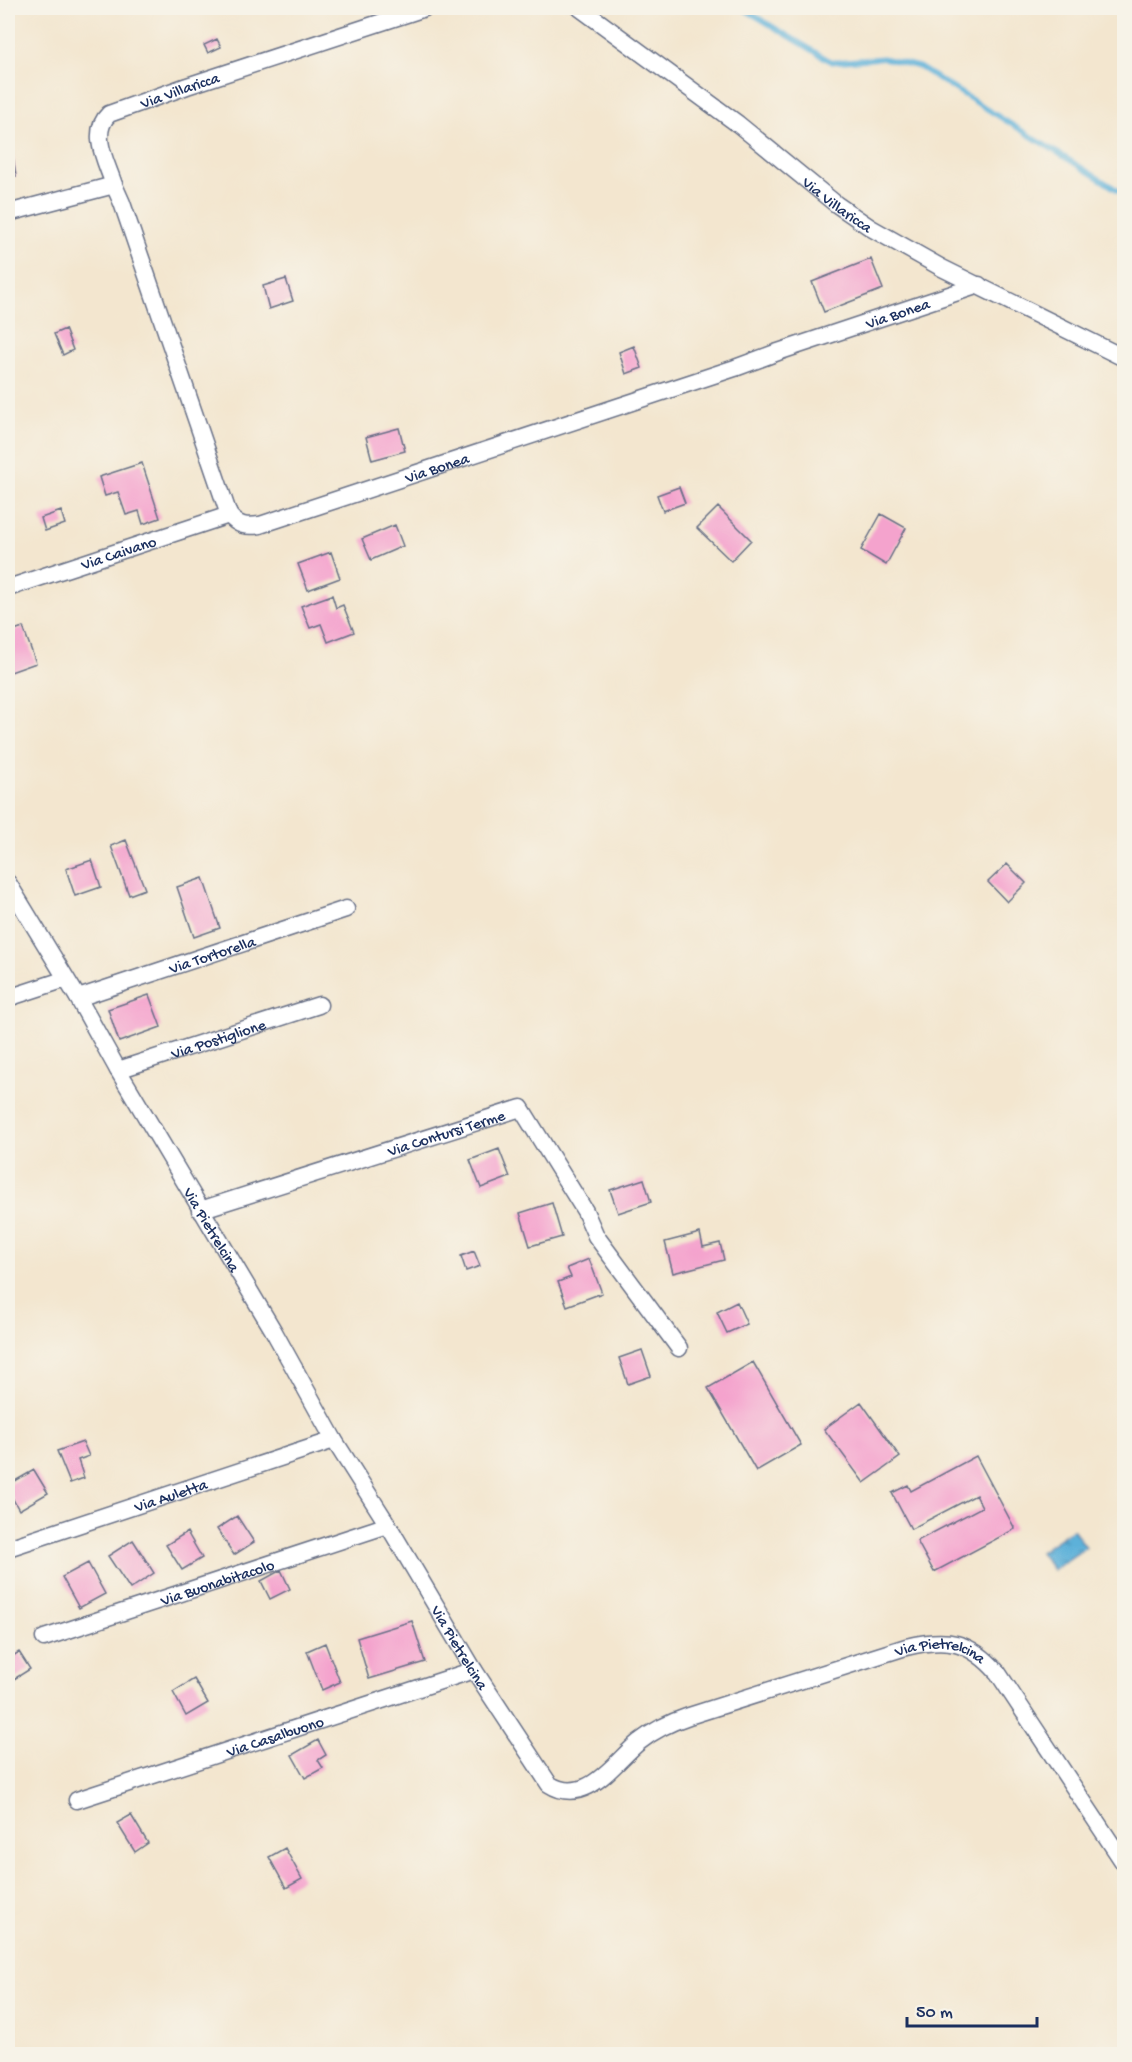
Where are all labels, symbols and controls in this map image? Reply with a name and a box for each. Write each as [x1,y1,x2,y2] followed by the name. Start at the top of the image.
[138,70,223,115] street label: Via Villaricca
[796,174,875,239] street label: Via Villaricca
[863,296,934,335] street label: Via Bonea
[402,450,473,490] street label: Via Bonea
[78,534,159,577] street label: Via Caivano
[166,933,260,980] street label: Via Tortorella
[168,1017,269,1066] street label: Via Postiglione
[385,1107,509,1163] street label: Via Contursi Terme
[177,1184,243,1277] street label: Via Pietrelcina
[132,1476,211,1519] street label: Via Auletta
[158,1557,277,1612] street label: Via Buonabitacolo
[424,1602,491,1695] street label: Via Pietrelcina
[892,1636,989,1670] street label: Via Pietrelcina
[224,1714,327,1764] street label: Via Casalbuono
[907,1990,1038,2028] scale bar
[916,2003,953,2024] text: 50 m

